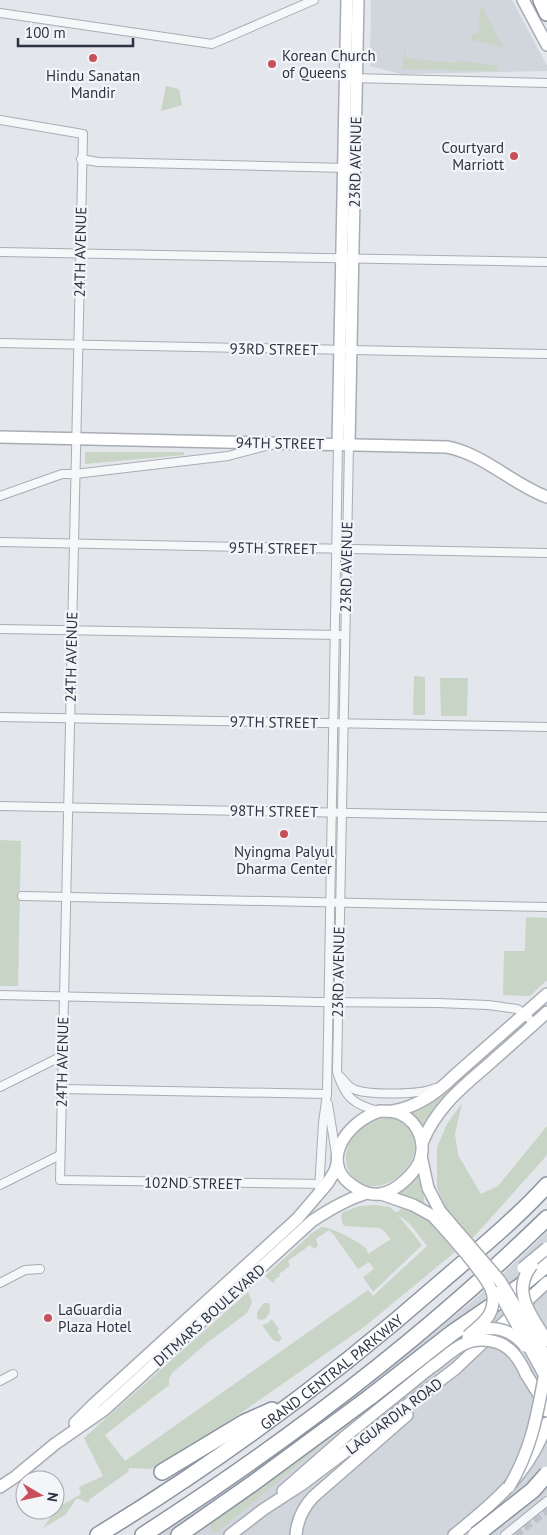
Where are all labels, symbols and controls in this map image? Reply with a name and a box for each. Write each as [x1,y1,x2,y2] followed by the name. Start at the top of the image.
[18,15,132,47] scale bar
[25,23,66,42] text: 100 m
[282,46,376,82] place label: Korean Church of Queens
[87,52,99,64] marker: Hindu Sanatan Mandir
[266,58,278,70] marker: Korean Church of Queens
[46,66,140,102] place label: Hindu Sanatan Mandir
[345,116,365,208] street label: 23RD AVENUE
[442,138,504,174] place label: Courtyard Marriott
[508,150,520,162] marker: Courtyard Marriott
[70,206,90,298] street label: 24TH AVENUE
[229,339,319,359] street label: 93RD STREET
[236,433,325,453] street label: 94TH STREET
[336,521,356,613] street label: 23RD AVENUE
[229,538,318,558] street label: 95TH STREET
[61,611,81,703] street label: 24TH AVENUE
[230,712,319,732] street label: 97TH STREET
[230,801,319,821] street label: 98TH STREET
[278,828,290,840] marker: Nyingma Palyul Dharma Center
[234,842,335,878] place label: Nyingma Palyul Dharma Center
[328,926,348,1018] street label: 23RD AVENUE
[52,1016,72,1108] street label: 24TH AVENUE
[144,1173,243,1193] street label: 102ND STREET
[149,1260,269,1370] street label: DITMARS BOULEVARD
[58,1300,132,1336] place label: LaGuardia Plaza Hotel
[256,1309,407,1434] street label: GRAND CENTRAL PARKWAY
[42,1312,54,1324] marker: LaGuardia Plaza Hotel
[342,1374,446,1458] street label: LAGUARDIA ROAD
[15,1470,65,1520] north arrow
[43,1491,62,1503] text: N

